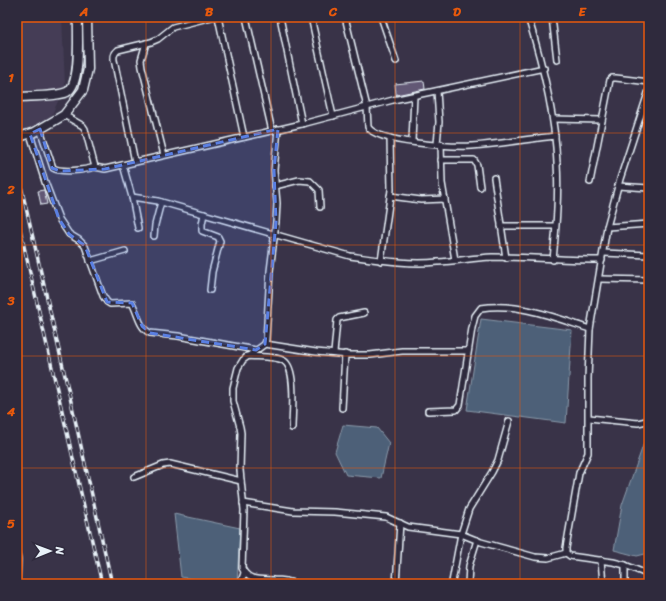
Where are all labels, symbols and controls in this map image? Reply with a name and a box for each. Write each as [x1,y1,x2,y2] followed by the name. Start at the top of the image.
[79,0,88,23] text: A
[205,0,214,23] text: B
[328,0,338,23] text: C
[453,0,461,23] text: D
[578,0,587,23] text: E
[8,66,14,89] text: 1
[6,178,15,201] text: 2
[6,289,15,312] text: 3
[6,400,16,423] text: 4
[7,512,15,535] text: 5
[30,531,70,571] north arrow
[50,546,69,555] text: N

